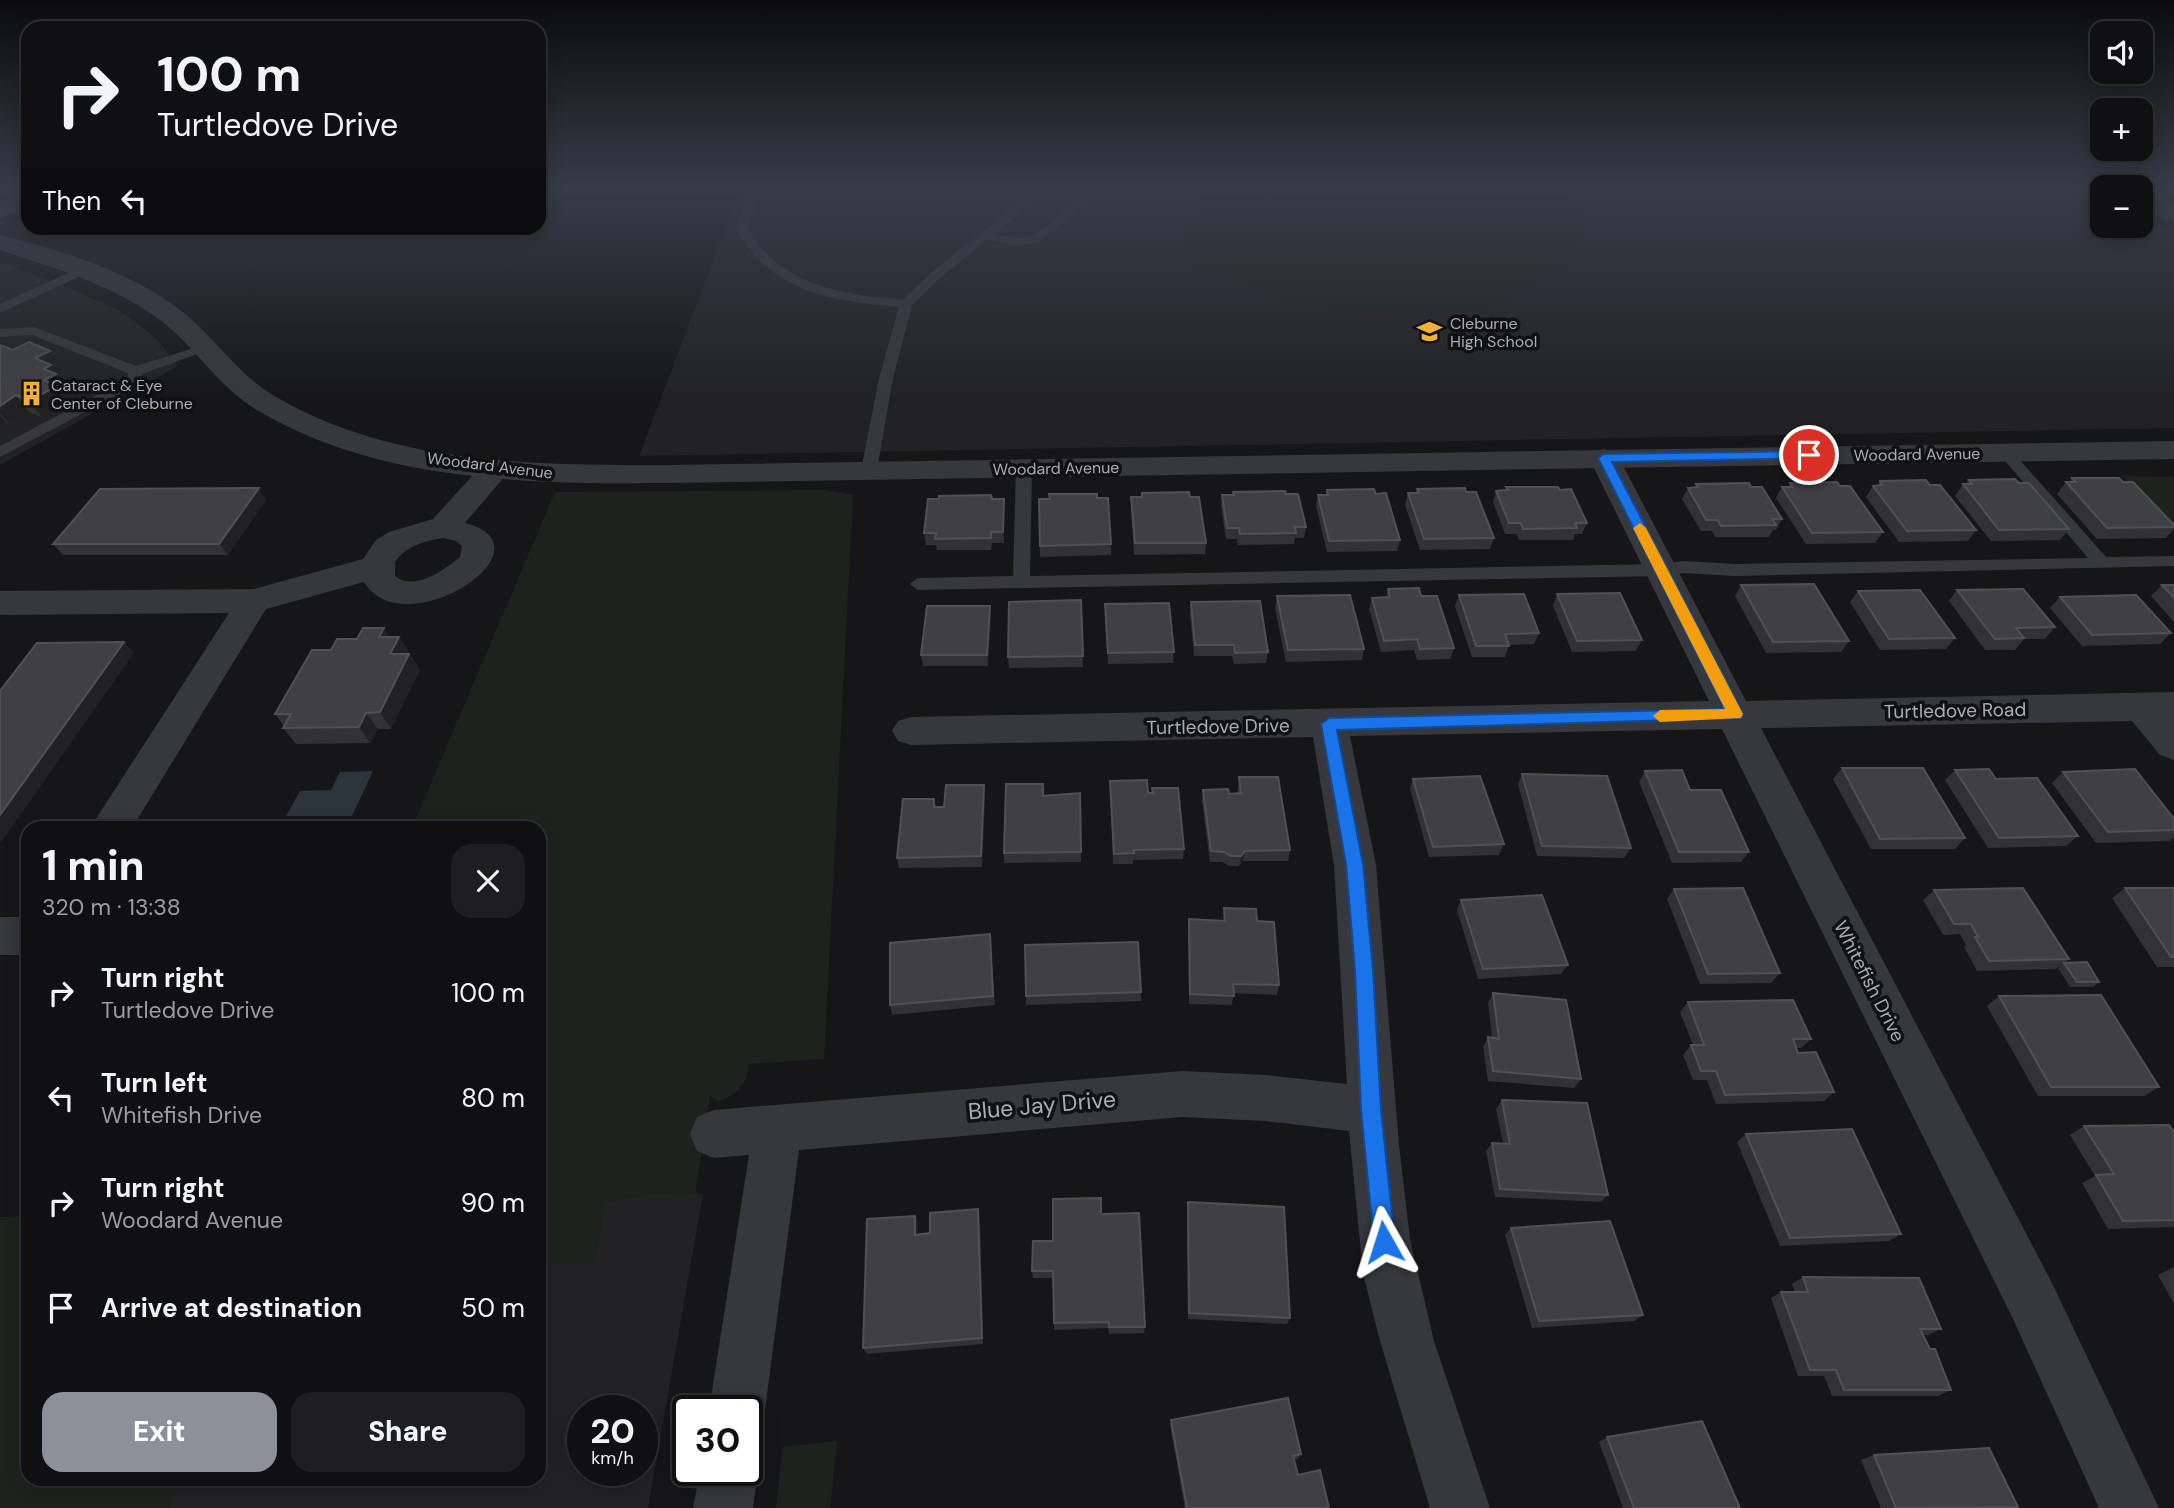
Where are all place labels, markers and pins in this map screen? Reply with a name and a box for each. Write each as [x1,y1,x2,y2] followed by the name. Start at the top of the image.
[1450,313,1537,352] place label: Cleburne High School
[1416,318,1444,346] school or university icon: Cleburne High School
[51,375,193,414] place label: Cataract & Eye Center of Cleburne
[17,380,45,408] building icon: Cataract & Eye Center of Cleburne
[1779,425,1839,485] pin

